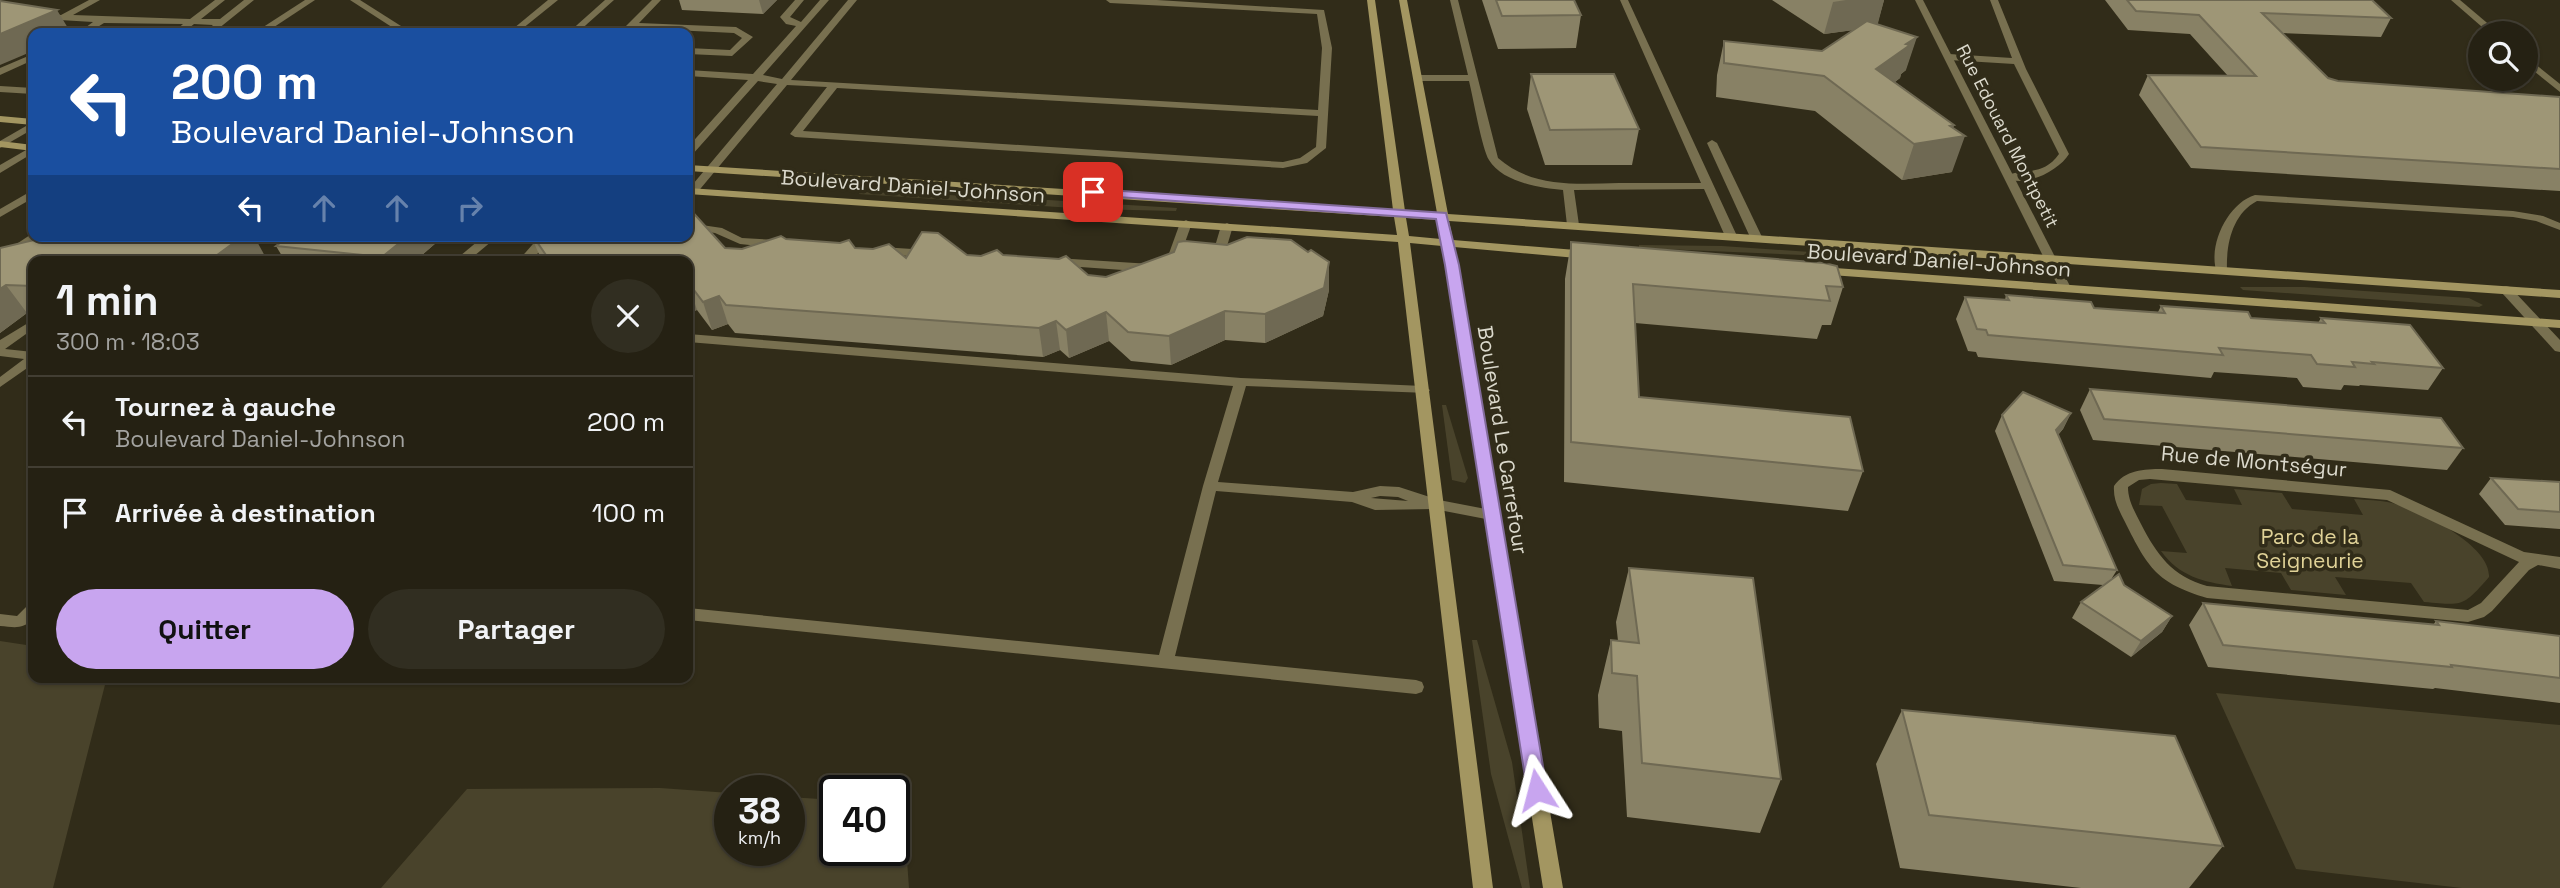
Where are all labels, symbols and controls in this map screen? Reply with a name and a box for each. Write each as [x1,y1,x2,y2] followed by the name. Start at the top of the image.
[2468,21,2538,91] map controls
[2468,21,2538,91] button: search
[1952,40,2064,232] street label: Rue Edouard Montpetit
[171,51,318,113] text: 200 m
[56,56,147,147] icon: left
[171,112,575,152] text: Boulevard Daniel-Johnson
[1063,162,1123,222] pin
[780,163,1046,209] street label: Boulevard Daniel-Johnson
[1074,173,1112,211] icon: arrive
[232,189,270,227] icon: left
[305,189,343,227] icon: ahead
[378,189,416,227] icon: ahead
[451,189,489,227] icon: right
[1806,237,2072,283] street label: Boulevard Daniel-Johnson
[56,274,159,327] text: 1 min
[591,279,665,353] button: close
[1472,324,1534,556] street label: Boulevard Le Carrefour
[56,327,200,357] text: 300 m · 18:03
[115,390,336,424] text: Tournez à gauche
[56,403,94,441] icon: left
[587,405,665,439] text: 200 m
[115,424,405,454] text: Boulevard Daniel-Johnson
[2160,439,2348,483] street label: Rue de Montségur
[56,494,94,532] icon: arrive
[115,496,376,530] text: Arrivée à destination
[592,496,665,530] text: 100 m
[2256,523,2364,574] park label: Parc de la Seigneurie
[56,589,354,669] button: Quitter
[368,589,665,669] button: Partager
[1500,753,1574,827] position arrow
[819,775,910,866] speed limit sign: 40
[738,789,781,833] text: 38
[738,826,781,849] text: km/h

